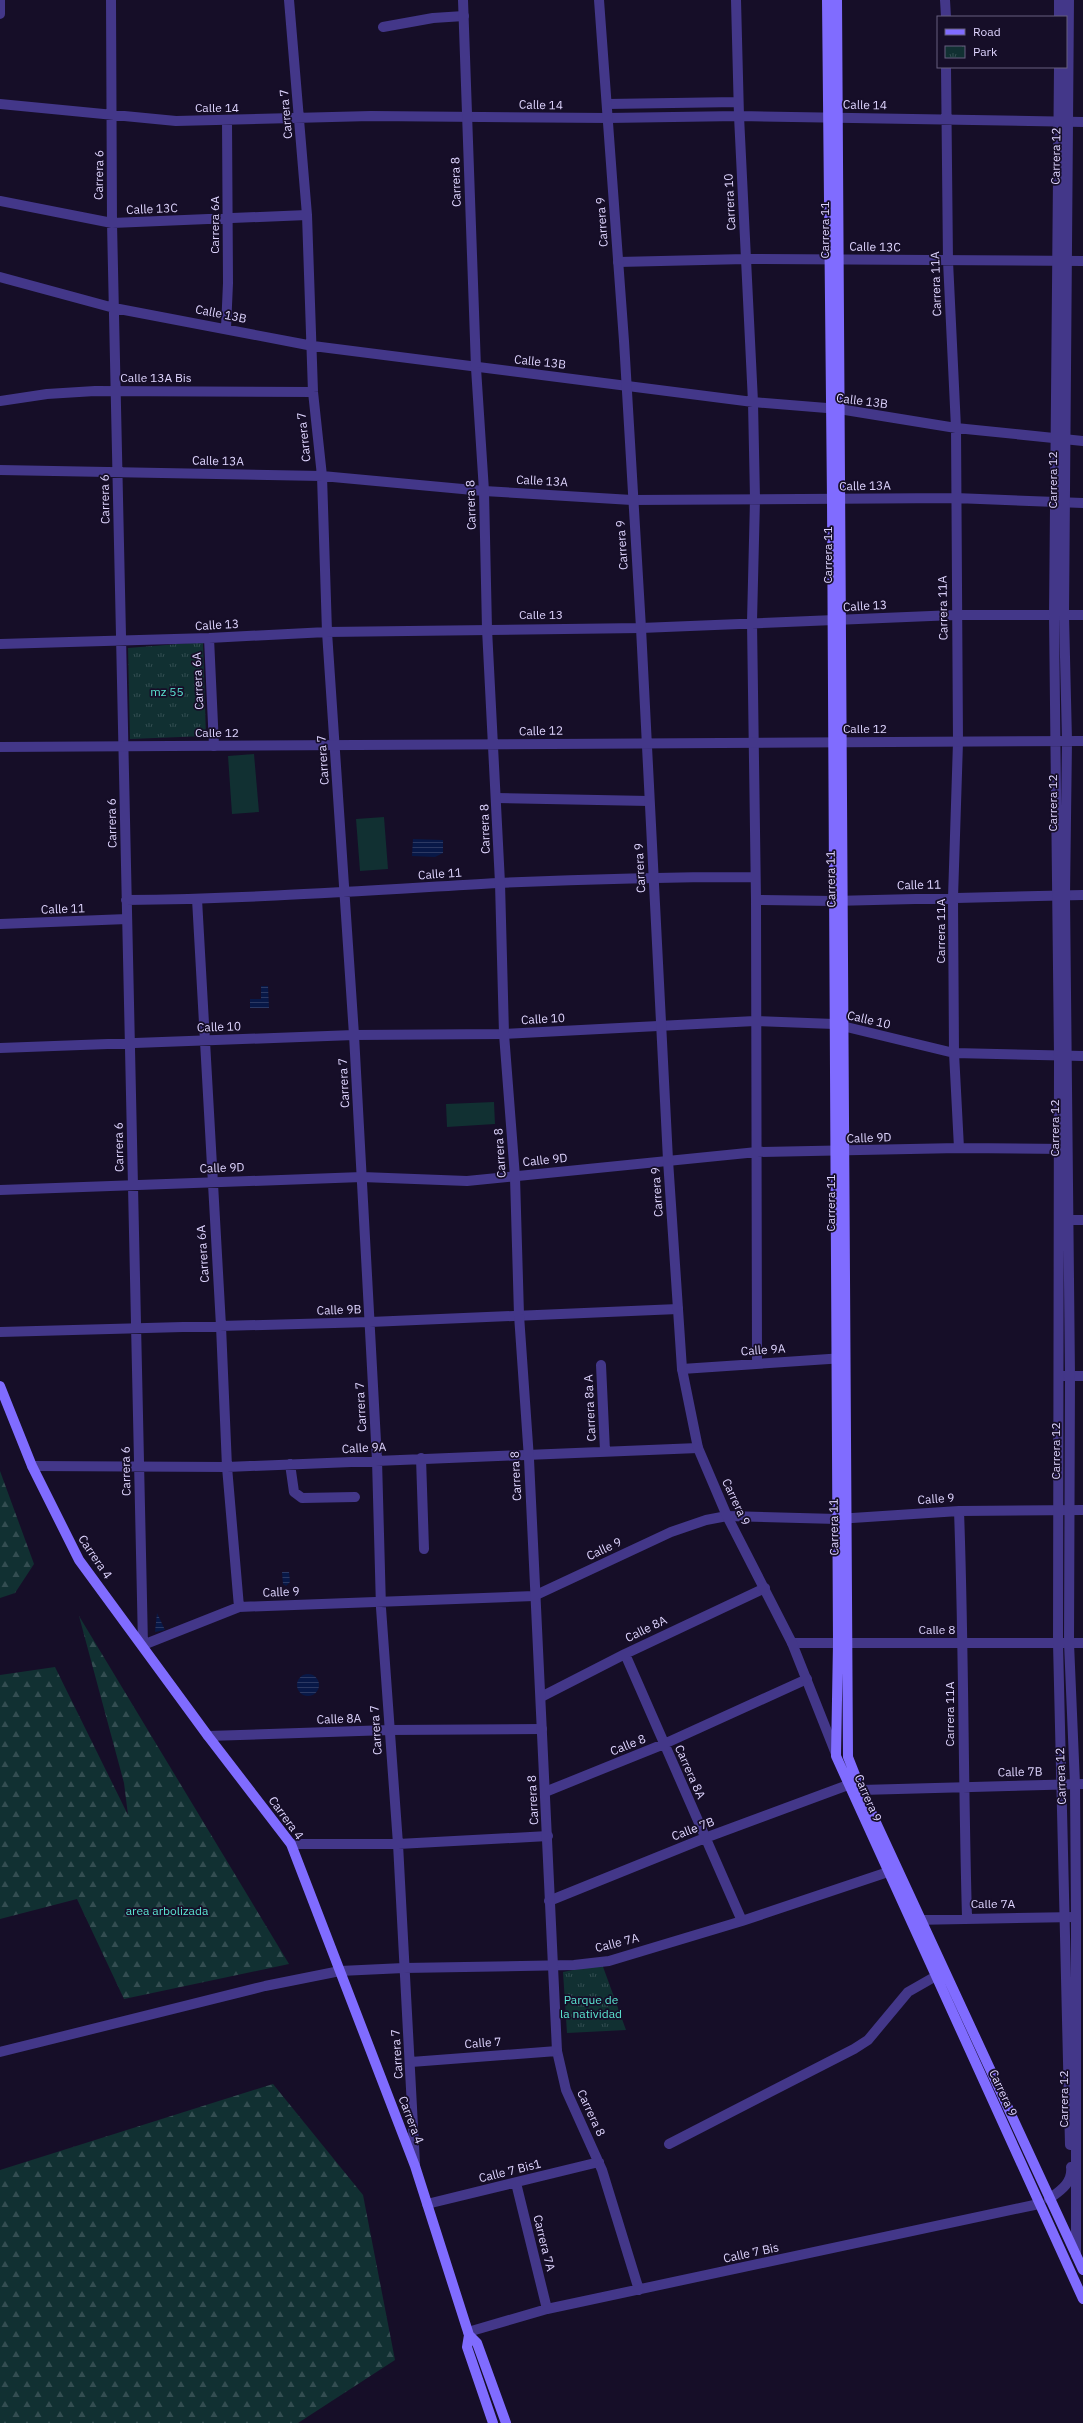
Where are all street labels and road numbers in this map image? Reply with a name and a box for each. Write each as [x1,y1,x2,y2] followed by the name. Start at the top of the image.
[276,88,295,140] street label: Carrera 7
[519,97,563,112] street label: Calle 14
[843,97,887,112] street label: Calle 14
[195,100,239,115] street label: Calle 14
[1048,127,1063,185] street label: Carrera 12
[91,150,106,200] street label: Carrera 6
[447,157,464,207] street label: Carrera 8
[721,173,738,231] street label: Carrera 10
[207,196,222,254] street label: Carrera 6A
[592,197,611,247] street label: Carrera 9
[126,200,179,217] street label: Calle 13C
[817,201,832,259] street label: Carrera 11
[849,239,901,254] street label: Calle 13C
[927,251,944,317] street label: Carrera 11A
[194,301,248,326] street label: Calle 13B
[513,351,567,372] street label: Calle 13B
[120,370,192,385] street label: Calle 13A Bis
[835,390,889,411] street label: Calle 13B
[293,411,314,463] street label: Carrera 7
[1045,451,1060,509] street label: Carrera 12
[192,453,244,468] street label: Calle 13A
[516,472,569,489] street label: Calle 13A
[97,474,112,524] street label: Carrera 6
[839,478,891,493] street label: Calle 13A
[462,480,479,530] street label: Carrera 8
[612,520,631,570] street label: Carrera 9
[820,526,835,584] street label: Carrera 11
[934,575,951,641] street label: Carrera 11A
[843,597,887,614] street label: Calle 13
[519,607,563,622] street label: Calle 13
[195,616,239,633] street label: Calle 13
[188,652,206,710] street label: Carrera 6A
[843,721,887,736] street label: Calle 12
[519,723,563,738] street label: Calle 12
[195,725,239,740] street label: Calle 12
[313,735,332,785] street label: Carrera 7
[1045,774,1060,832] street label: Carrera 12
[104,798,119,848] street label: Carrera 6
[476,804,493,854] street label: Carrera 8
[631,843,648,893] street label: Carrera 9
[823,850,838,908] street label: Carrera 11
[417,864,463,883] street label: Calle 11
[897,877,941,892] street label: Calle 11
[933,898,948,963] street label: Carrera 11A
[41,900,85,917] street label: Calle 11
[846,1007,892,1032] street label: Calle 10
[521,1010,565,1027] street label: Calle 10
[197,1018,241,1035] street label: Calle 10
[335,1058,352,1108] street label: Carrera 7
[1047,1099,1062,1157] street label: Carrera 12
[111,1122,126,1172] street label: Carrera 6
[490,1128,509,1178] street label: Carrera 8
[846,1129,892,1146] street label: Calle 9D
[522,1150,568,1169] street label: Calle 9D
[199,1159,245,1176] street label: Calle 9D
[647,1167,666,1217] street label: Carrera 9
[823,1174,838,1232] street label: Carrera 11
[193,1224,212,1283] street label: Carrera 6A
[316,1301,362,1318] street label: Calle 9B
[740,1340,786,1359] street label: Calle 9A
[580,1374,599,1442] street label: Carrera 8a A
[352,1382,369,1432] street label: Carrera 7
[1048,1422,1063,1480] street label: Carrera 12
[341,1439,387,1456] street label: Calle 9A
[118,1446,133,1496] street label: Carrera 6
[507,1451,524,1501] street label: Carrera 8
[719,1476,754,1528] street label: Carrera 9
[917,1490,955,1507] street label: Calle 9
[826,1498,841,1556] street label: Carrera 11
[75,1532,116,1582] street label: Carrera 4
[584,1534,624,1563] street label: Calle 9
[262,1583,300,1600] street label: Calle 9
[622,1612,669,1645] street label: Calle 8A
[919,1622,955,1637] street label: Calle 8
[942,1681,957,1746] street label: Carrera 11A
[366,1705,385,1755] street label: Carrera 7
[316,1710,362,1727] street label: Calle 8A
[608,1731,648,1758] street label: Calle 8
[672,1742,709,1801] street label: Carrera 8A
[1052,1747,1069,1805] street label: Carrera 12
[997,1764,1043,1779] street label: Calle 7B
[851,1772,885,1824] street label: Carrera 9
[524,1775,541,1825] street label: Carrera 8
[266,1793,307,1842] street label: Carrera 4
[669,1813,717,1844] street label: Calle 7B
[971,1896,1016,1911] street label: Calle 7A
[593,1930,641,1955] street label: Calle 7A
[387,2029,406,2079] street label: Carrera 7
[464,2034,502,2051] street label: Calle 7
[986,2067,1021,2119] street label: Carrera 9
[1056,2070,1071,2128] street label: Carrera 12
[574,2087,609,2139] street label: Carrera 8
[396,2094,427,2146] street label: Carrera 4
[477,2156,543,2185] street label: Calle 7 Bis1
[530,2213,559,2273] street label: Carrera 7A
[722,2239,780,2266] street label: Calle 7 Bis

